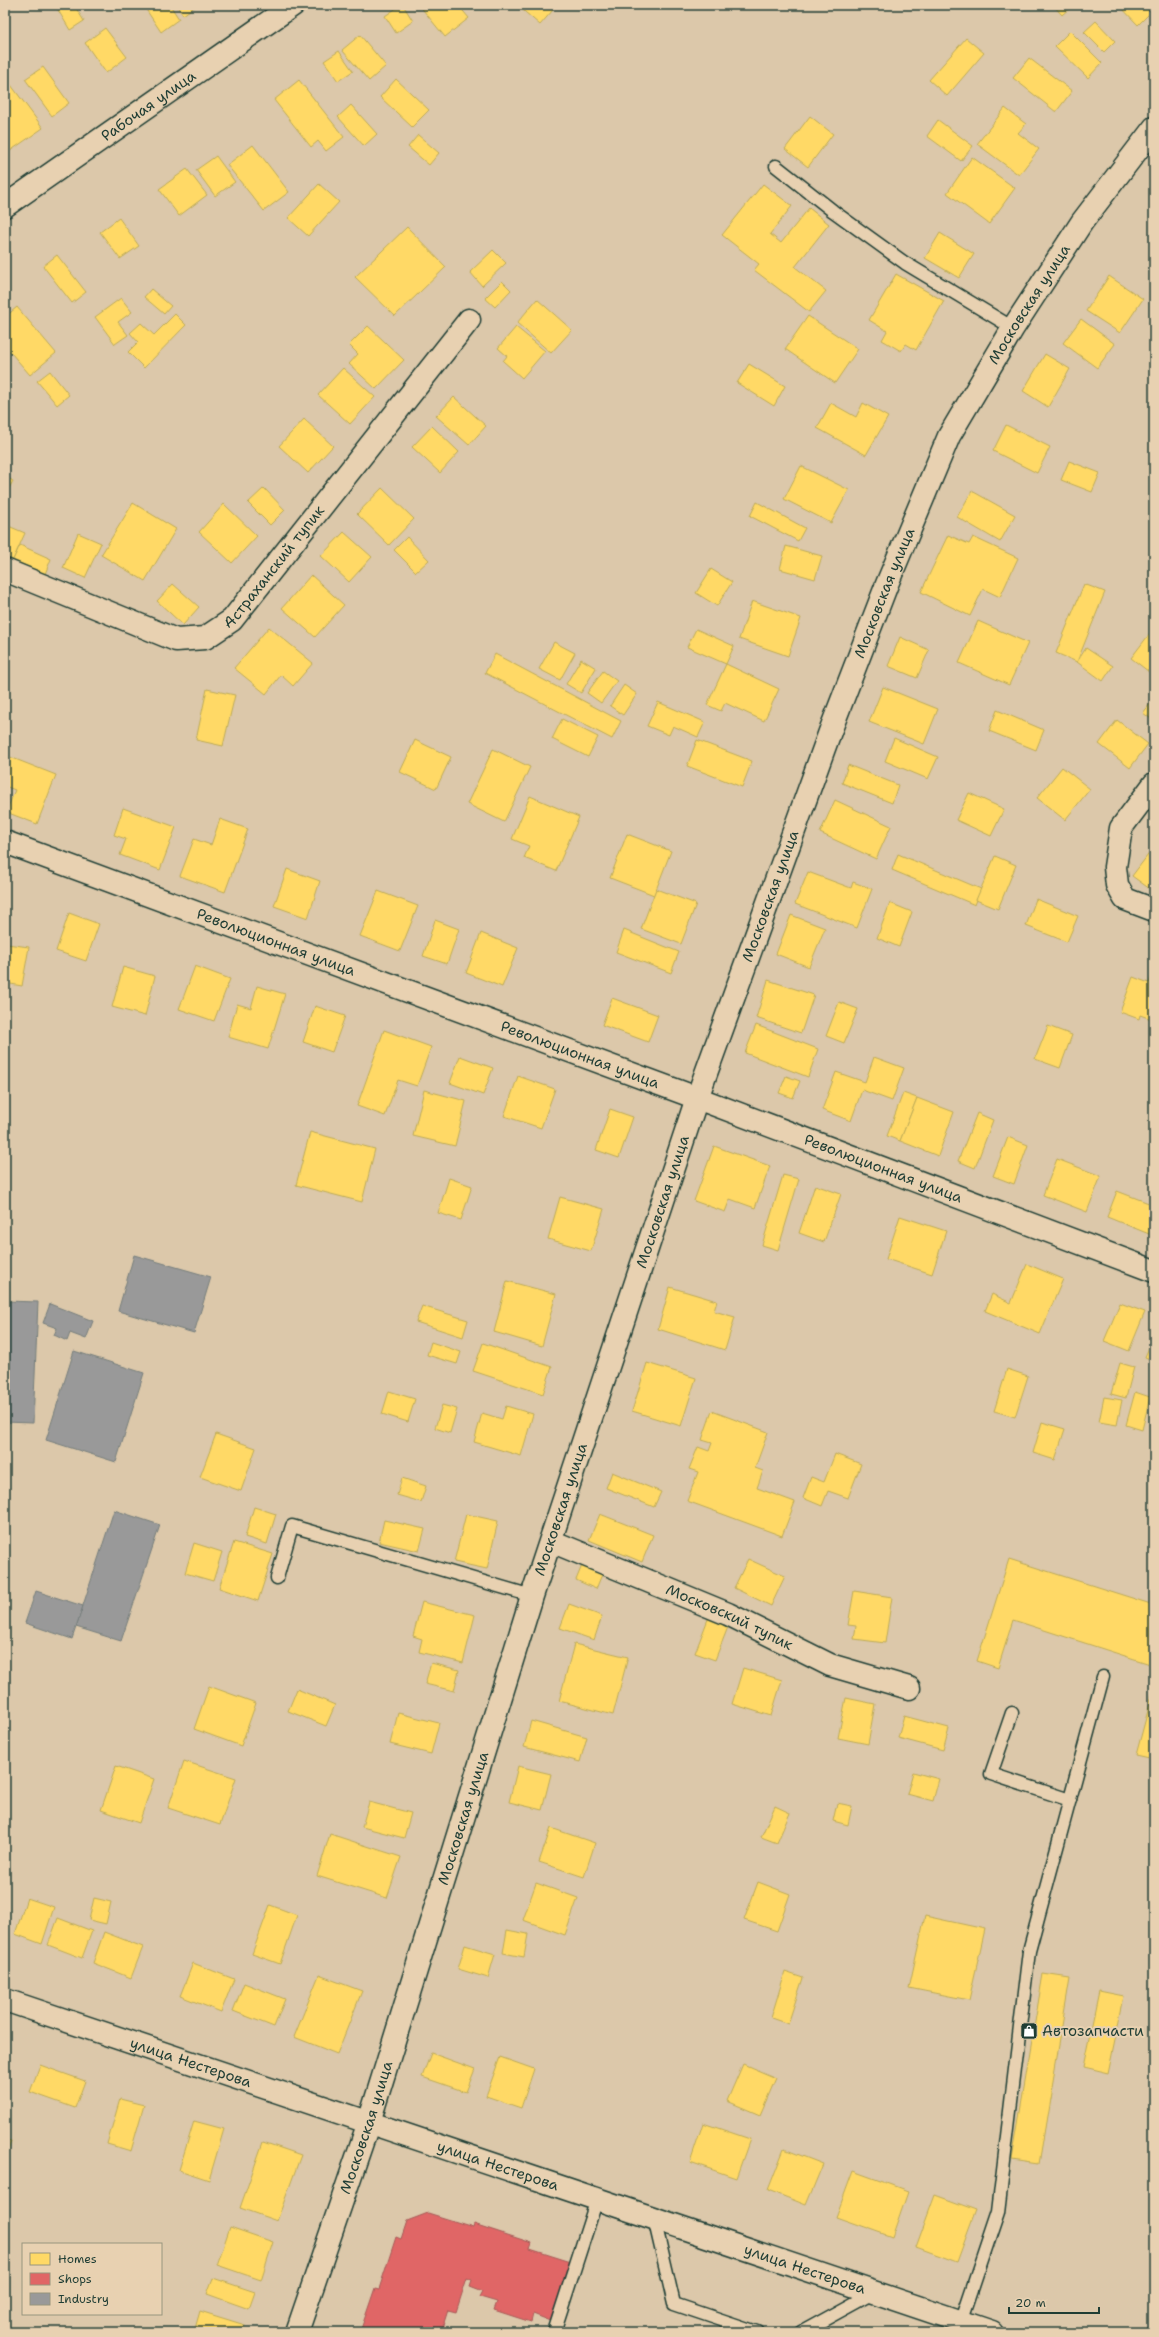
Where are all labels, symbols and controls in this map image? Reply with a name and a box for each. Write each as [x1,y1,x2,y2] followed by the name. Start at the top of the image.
[97,65,200,146] street label: Рабочая улица
[984,240,1075,368] street label: Московская улица
[220,501,329,633] street label: Астраханский тупик
[849,524,920,661] street label: Московская улица
[737,827,804,965] street label: Московская улица
[194,904,359,981] street label: Революционная улица
[498,1016,663,1093] street label: Революционная улица
[801,1129,966,1208] street label: Революционная улица
[631,1132,694,1271] street label: Московская улица
[529,1440,592,1578] street label: Московская улица
[663,1579,796,1655] street label: Московский тупик
[433,1748,493,1887] street label: Московская улица
[1019,2021,1039,2041] shop icon: Автозапчасти
[1042,2021,1144,2041] place label: Автозапчасти
[127,2033,255,2092] street label: улица Нестерова
[335,2058,398,2197] street label: Московская улица
[434,2136,562,2196] street label: улица Нестерова
[741,2239,869,2299] street label: улица Нестерова
[22,2243,162,2315] legend
[58,2251,97,2267] text: Homes
[58,2271,92,2287] text: Shops
[1009,2289,1099,2315] scale bar
[58,2291,109,2307] text: Industry
[1015,2295,1046,2311] text: 20 m

